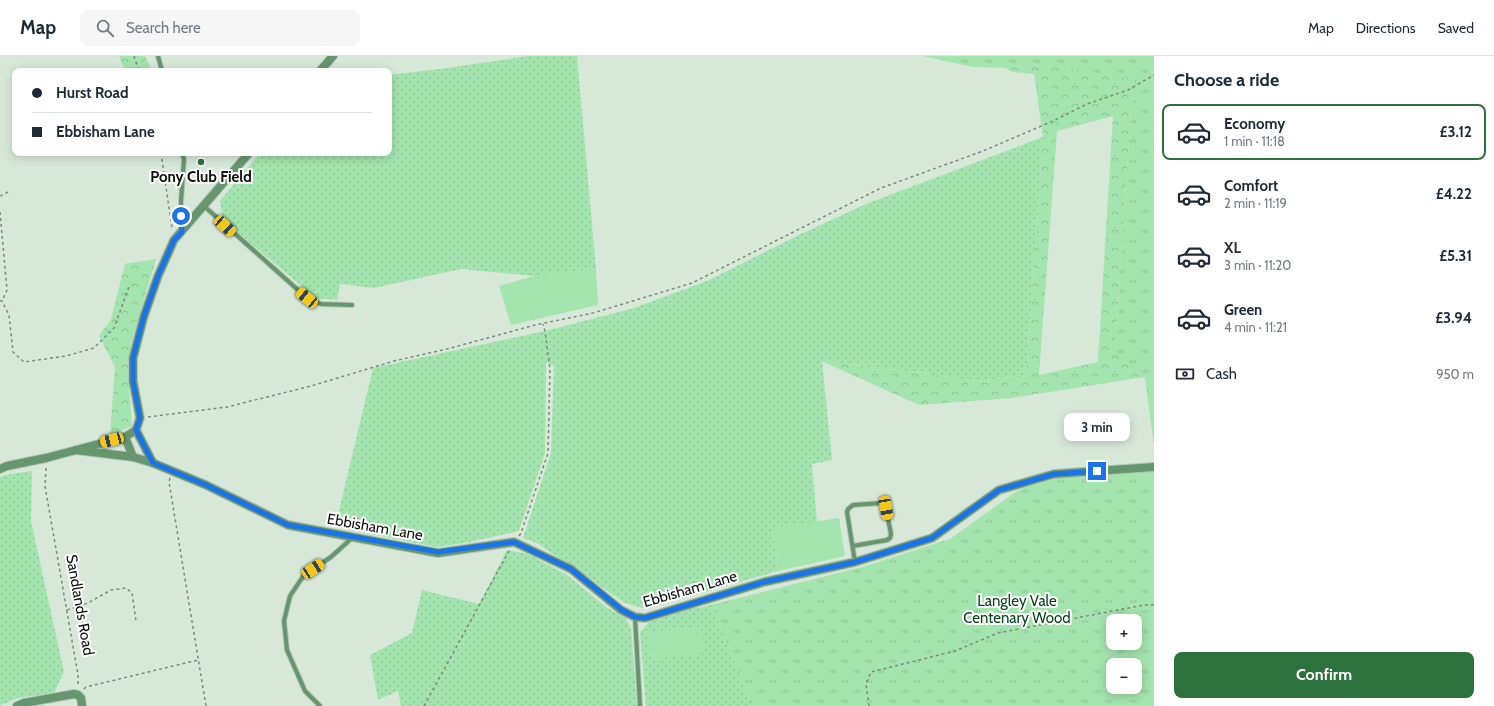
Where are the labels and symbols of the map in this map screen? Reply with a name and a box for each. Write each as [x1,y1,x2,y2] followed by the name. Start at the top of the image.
[196,157,206,167] marker: Pony Club Field
[150,168,252,186] place label: Pony Club Field
[172,207,190,225] route start
[212,214,238,238] car
[294,286,320,310] car
[1064,413,1130,441] callout: 3 min
[99,431,125,449] car
[1088,462,1106,480] route end
[878,495,894,521] car
[326,510,425,544] street label: Ebbisham Lane
[62,553,98,657] street label: Sandlands Road
[300,557,326,581] car
[641,567,739,611] street label: Ebbisham Lane
[963,592,1071,627] park label: Langley Vale Centenary Wood

